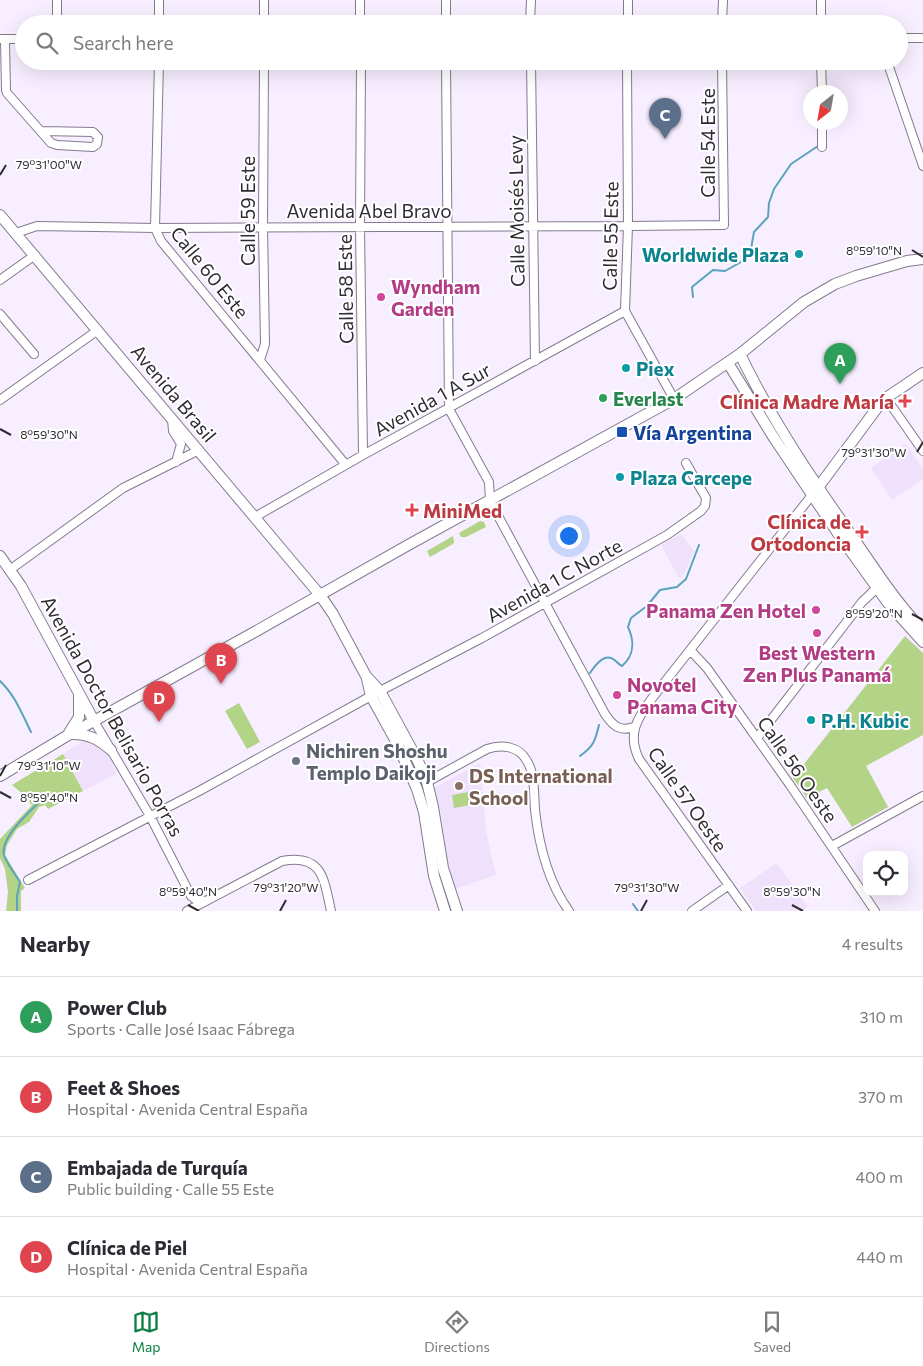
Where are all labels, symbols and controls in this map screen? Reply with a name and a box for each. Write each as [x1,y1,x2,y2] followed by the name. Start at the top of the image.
[15,15,908,70] search box
[33,29,61,57] icon: search
[73,31,173,54] text: Search here
[803,85,848,130] north arrow
[696,88,719,198] street label: Calle 54 Este
[649,98,681,139] pin: C
[503,135,529,287] street label: Calle Moisés Levy
[236,156,259,266] street label: Calle 59 Este
[16,157,82,171] text: 79°31'00"W
[598,181,622,291] street label: Calle 55 Este
[286,199,452,222] street label: Avenida Abel Bravo
[166,222,254,322] street label: Calle 60 Este
[333,234,357,344] street label: Calle 58 Este
[642,243,789,266] place label: Worldwide Plaza
[846,243,902,257] text: 8°59'10"N
[793,248,805,260] marker: Worldwide Plaza
[391,275,480,320] place label: Wyndham Garden
[375,291,387,303] marker: Wyndham Garden
[127,340,221,446] street label: Avenida Brasil
[824,343,856,384] pin: A
[370,357,495,441] street label: Avenida 1 A Sur
[636,357,675,380] place label: Piex
[620,362,632,374] marker: Piex
[613,387,684,410] place label: Everlast
[720,390,894,413] place label: Clínica Madre María
[597,392,609,404] marker: Everlast
[898,394,912,408] marker: Clínica Madre María
[633,421,752,444] place label: Vía Argentina
[615,425,629,439] marker: Vía Argentina
[20,427,78,441] text: 8°59'30"N
[842,445,906,459] text: 79°31'30"W
[630,466,752,489] place label: Plaza Carcepe
[614,471,626,483] marker: Plaza Carcepe
[423,499,502,522] place label: MiniMed
[405,503,419,517] marker: MiniMed
[750,510,851,555] place label: Clínica de Ortodoncia
[556,523,582,549] your location
[855,525,869,539] marker: Clínica de Ortodoncia
[482,533,626,627] street label: Avenida 1 C Norte
[37,592,189,840] street label: Avenida Doctor Belisario Porras
[646,599,806,622] place label: Panama Zen Hotel
[810,604,822,616] marker: Panama Zen Hotel
[845,606,903,620] text: 8°59'20"N
[811,627,823,639] marker: Best Western Zen Plus Panamá
[743,641,891,686] place label: Best Western Zen Plus Panamá
[205,643,237,684] pin: B
[627,673,738,718] place label: Novotel Panama City
[143,681,175,722] pin: D
[611,689,623,701] marker: Novotel Panama City
[821,709,909,732] place label: P.H. Kubic
[753,712,843,826] street label: Calle 56 Oeste
[805,714,817,726] marker: P.H. Kubic
[306,739,447,784] place label: Nichiren Shoshu Templo Daikoji
[643,742,733,856] street label: Calle 57 Oeste
[290,755,302,767] marker: Nichiren Shoshu Templo Daikoji
[17,758,81,772] text: 79°31'10"W
[469,764,613,809] place label: DS International School
[453,780,465,792] marker: DS International School
[20,790,78,804] text: 8°59'40"N
[863,851,908,896] map controls
[863,851,908,896] button: locate
[254,880,318,894] text: 79°31'20"W
[615,880,679,894] text: 79°31'30"W
[159,884,217,898] text: 8°59'40"N
[763,884,821,898] text: 8°59'30"N
[20,931,90,956] text: Nearby
[842,934,903,953] text: 4 results
[67,996,167,1019] text: Power Club
[30,1007,42,1026] text: A
[860,1007,903,1026] text: 310 m
[67,1019,295,1038] text: Sports · Calle José Isaac Fábrega
[67,1076,180,1099] text: Feet & Shoes
[31,1087,41,1106] text: B
[858,1087,903,1106] text: 370 m
[67,1099,308,1118] text: Hospital · Avenida Central España
[67,1156,248,1179] text: Embajada de Turquía
[31,1167,41,1186] text: C
[855,1167,903,1186] text: 400 m
[67,1179,274,1198] text: Public building · Calle 55 Este
[67,1236,187,1259] text: Clínica de Piel
[30,1247,42,1266] text: D
[856,1247,903,1266] text: 440 m
[67,1259,308,1278] text: Hospital · Avenida Central España
[132,1308,161,1355] tab: Map
[424,1308,490,1355] tab: Directions
[753,1308,791,1355] tab: Saved

